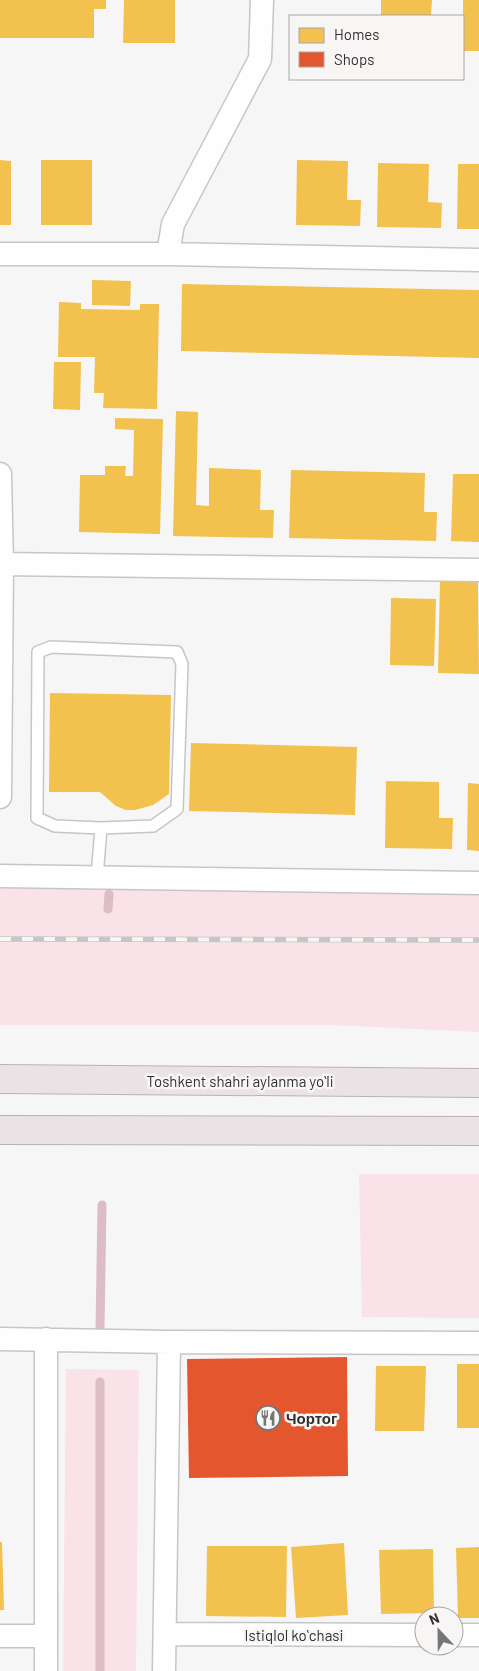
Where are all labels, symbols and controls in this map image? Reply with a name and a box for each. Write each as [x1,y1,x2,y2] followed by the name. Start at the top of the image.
[289,15,464,80] legend
[334,25,379,43] text: Homes
[334,50,374,68] text: Shops
[146,1072,334,1090] street label: Toshkent shahri aylanma yoʻli
[255,1405,281,1431] restaurant icon: Чортог
[286,1409,337,1427] place label: Чортог
[414,1606,464,1656] north arrow
[426,1609,441,1628] text: N
[245,1626,343,1644] street label: Istiqlol koʻchasi

